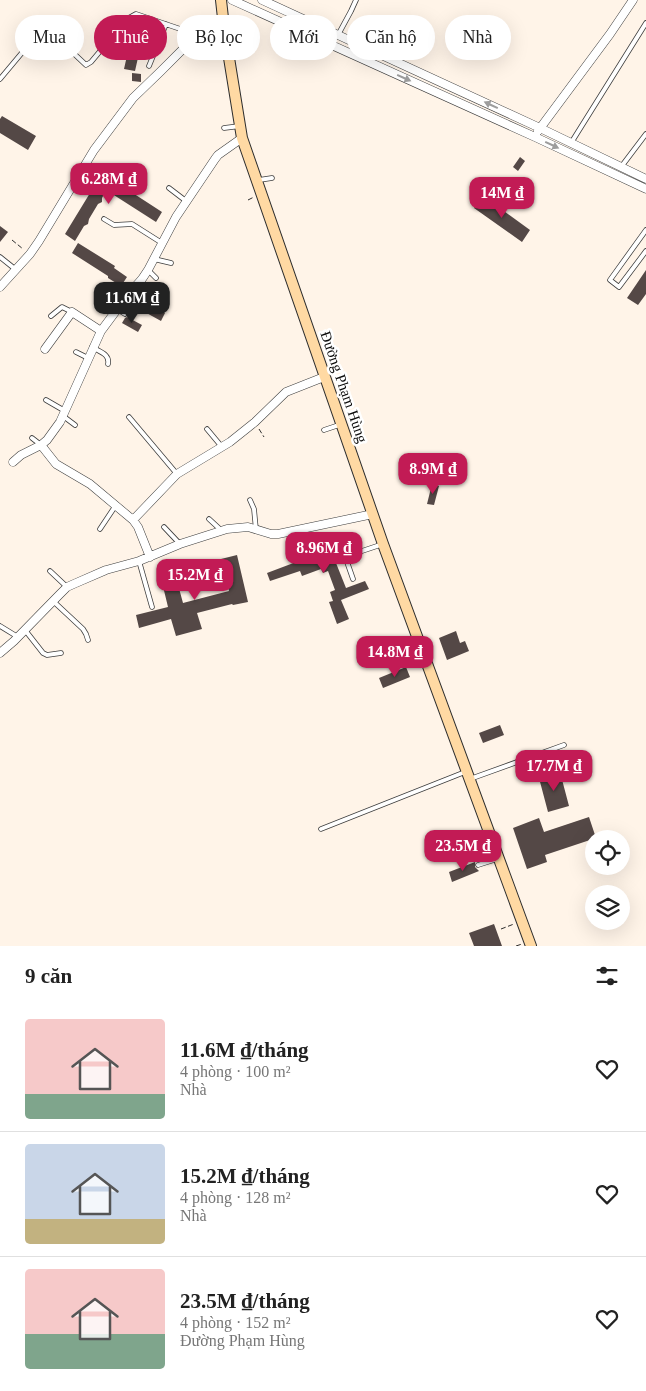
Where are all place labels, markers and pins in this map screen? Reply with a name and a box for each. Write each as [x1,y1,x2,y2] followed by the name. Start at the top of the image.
[63,162,155,205] pin: 6.28M ₫
[467,176,537,219] pin: 14M ₫
[86,282,178,324] pin: 11.6M ₫
[392,452,474,495] pin: 8.9M ₫
[278,532,370,574] pin: 8.96M ₫
[149,558,241,601] pin: 15.2M ₫
[349,636,441,678] pin: 14.8M ₫
[508,750,600,792] pin: 17.7M ₫
[417,830,509,872] pin: 23.5M ₫

